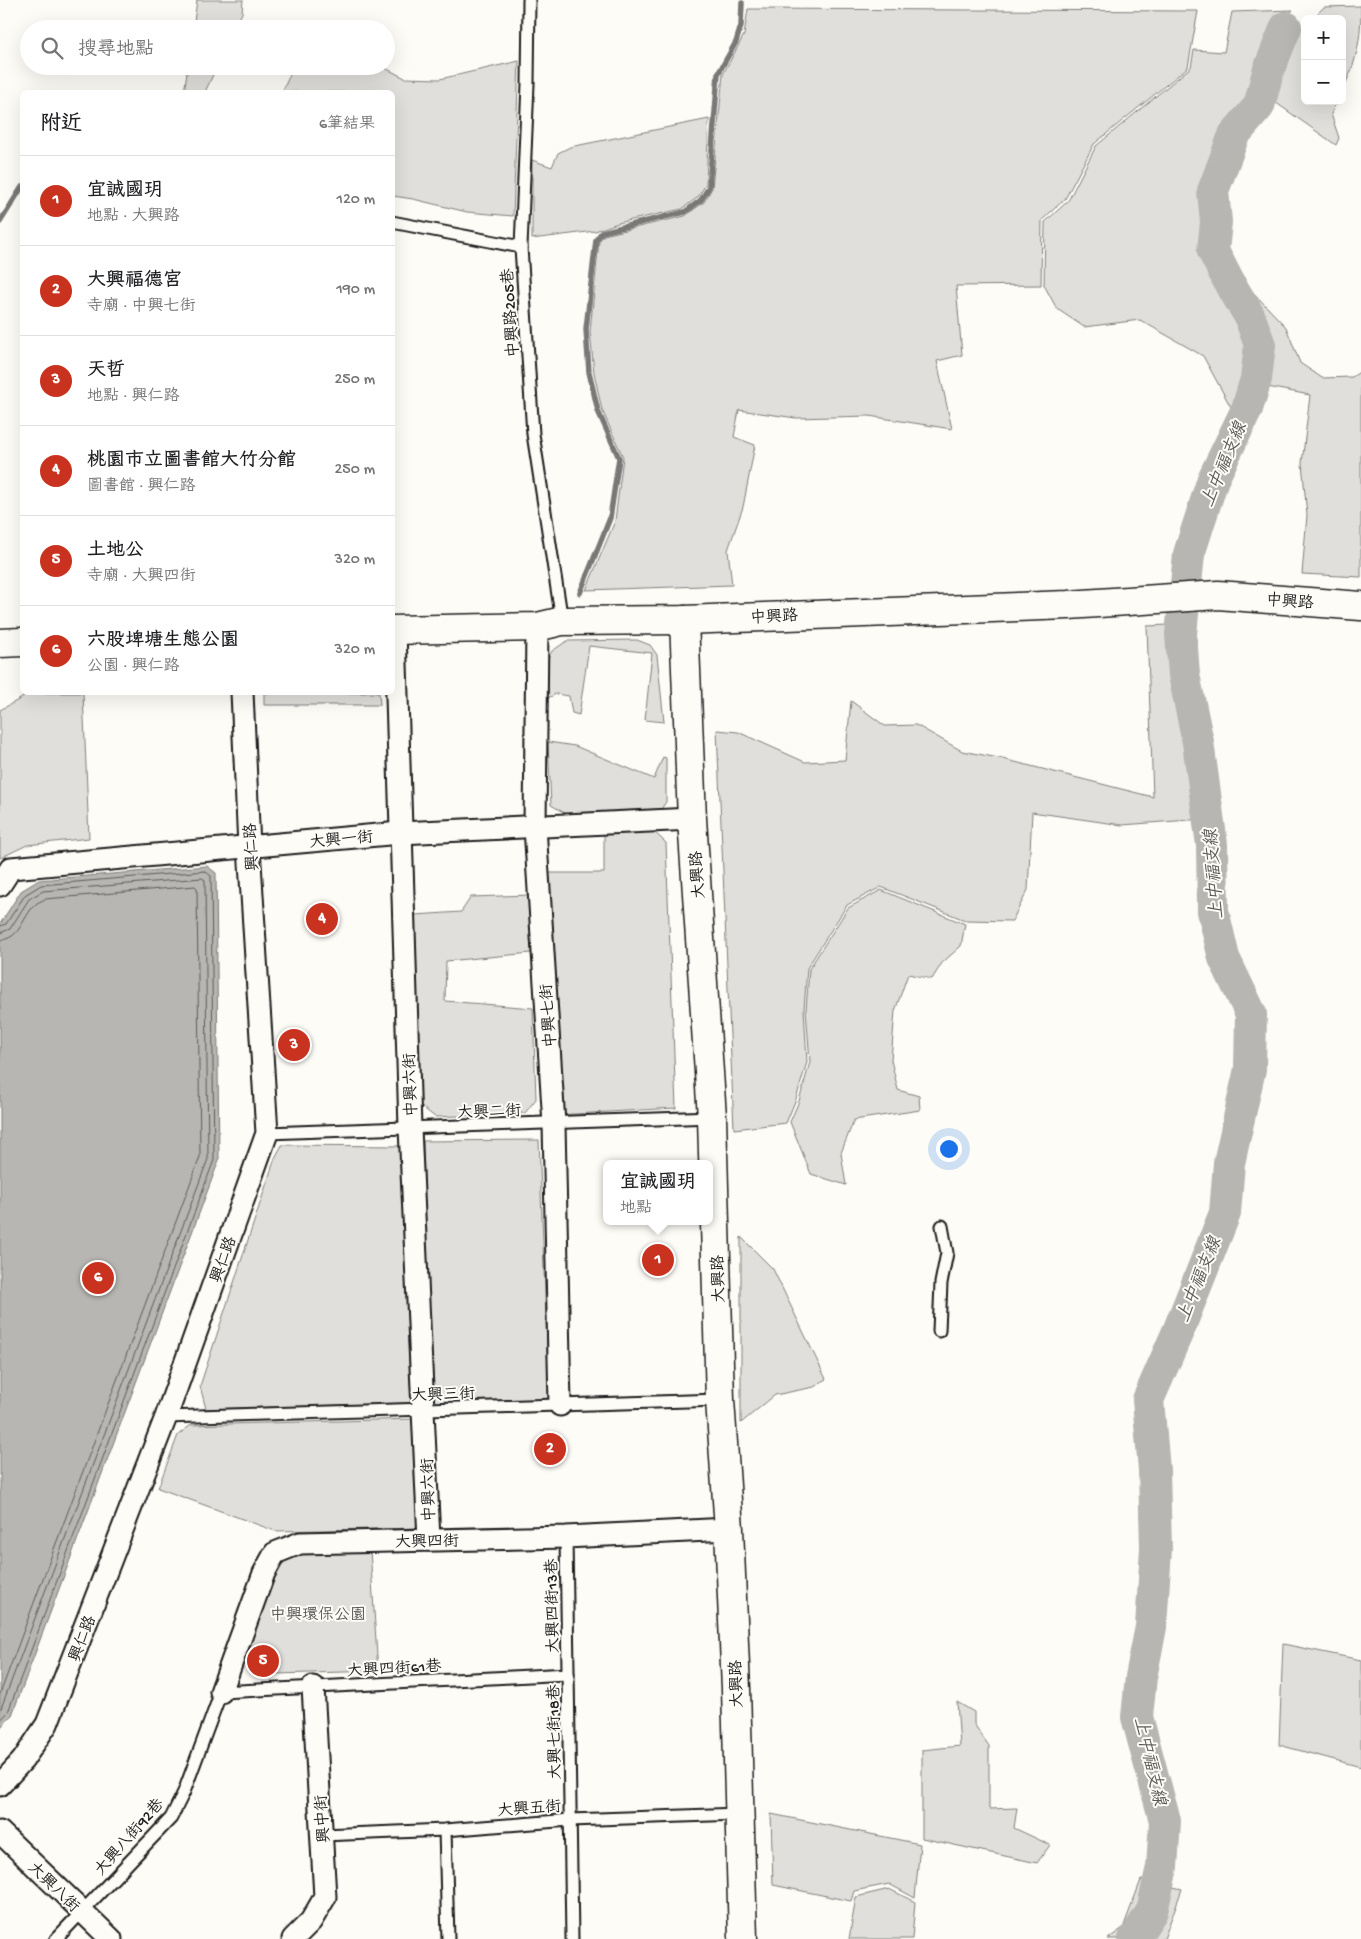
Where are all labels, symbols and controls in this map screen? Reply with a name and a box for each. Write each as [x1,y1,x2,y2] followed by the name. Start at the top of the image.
[1301,15,1346,105] map controls
[1301,15,1346,60] button: +
[20,20,395,75] search box
[38,34,66,62] icon: search
[78,39,154,62] text: 搜尋地點
[1301,60,1346,105] button: −
[40,113,82,138] text: 附近
[319,116,375,135] text: 6筆結果
[87,180,163,203] text: 宜誠國玥
[53,191,59,210] text: 1
[336,191,375,210] text: 120 m
[87,208,180,227] text: 地點 · 大興路
[498,268,525,358] street label: 中興路205巷
[87,270,182,293] text: 大興福德宮
[52,281,60,300] text: 2
[336,281,375,300] text: 190 m
[87,298,196,317] text: 寺廟 · 中興七街
[87,360,125,383] text: 天哲
[52,371,60,390] text: 3
[335,371,375,390] text: 250 m
[87,388,180,407] text: 地點 · 興仁路
[1197,418,1253,511] water label: 上中福支線
[87,450,296,473] text: 桃園市立圖書館大竹分館
[52,461,60,480] text: 4
[335,461,375,480] text: 250 m
[87,478,196,497] text: 圖書館 · 興仁路
[87,540,144,563] text: 土地公
[52,551,60,570] text: 5
[335,551,375,570] text: 320 m
[87,568,196,587] text: 寺廟 · 大興四街
[1265,590,1315,615] street label: 中興路
[750,606,799,629] street label: 中興路
[87,630,239,653] text: 六股埤塘生態公園
[52,641,60,660] text: 6
[335,641,375,660] text: 320 m
[87,658,180,677] text: 公園 · 興仁路
[241,822,264,871] street label: 興仁路
[1201,827,1229,920] water label: 上中福支線
[309,828,374,854] street label: 大興一街
[686,850,711,900] street label: 大興路
[306,900,338,938] pin: 4
[537,983,562,1048] street label: 中興七街
[278,1026,310,1064] pin: 3
[400,1053,423,1117] street label: 中興六街
[457,1102,521,1124] street label: 大興二街
[936,1136,962,1162] your location
[603,1160,713,1225] popup
[620,1172,696,1195] text: 宜誠國玥
[620,1200,652,1219] text: 地點
[1173,1233,1227,1326] water label: 上中福支線
[206,1234,242,1286] street label: 興仁路
[642,1241,674,1279] pin: 1
[708,1255,731,1303] street label: 大興路
[82,1259,114,1297] pin: 6
[411,1385,475,1407] street label: 大興三街
[534,1430,566,1468] pin: 2
[418,1458,441,1522] street label: 中興六街
[395,1532,459,1554] street label: 大興四街
[542,1558,565,1654] street label: 大興四街13巷
[270,1605,366,1626] park label: 中興環保公園
[65,1613,102,1665] street label: 興仁路
[247,1642,279,1680] pin: 5
[346,1657,442,1682] street label: 大興四街61巷
[726,1660,749,1708] street label: 大興路
[544,1684,567,1780] street label: 大興七街18巷
[1128,1715,1170,1809] water label: 上中福支線
[311,1794,336,1844] street label: 興中街
[91,1795,169,1881] street label: 大興八街92巷
[497,1798,562,1822] street label: 大興五街
[23,1859,83,1918] street label: 大興八街

